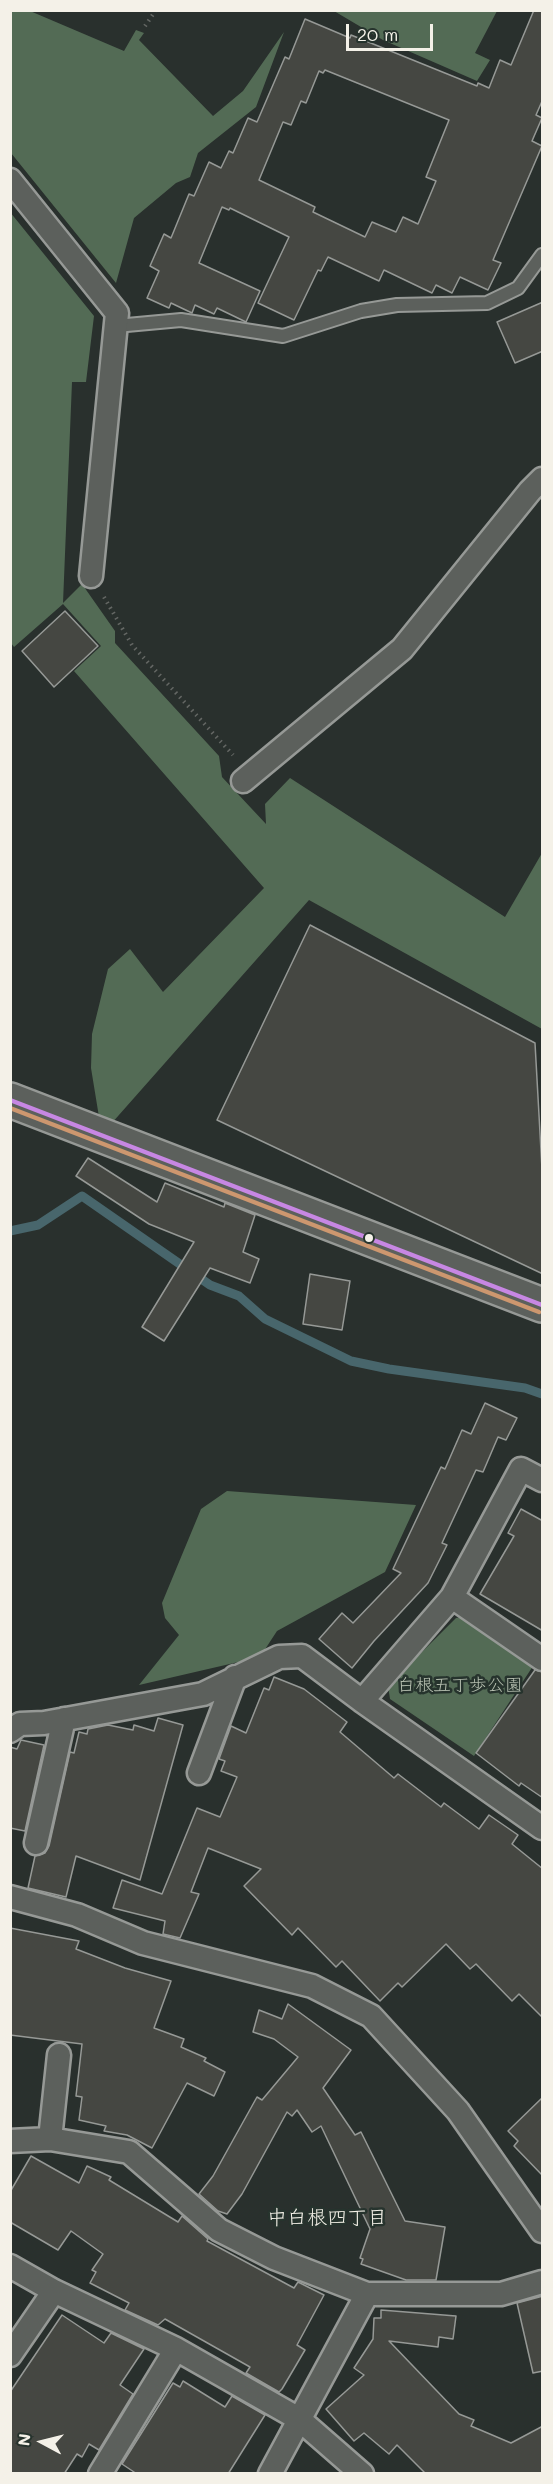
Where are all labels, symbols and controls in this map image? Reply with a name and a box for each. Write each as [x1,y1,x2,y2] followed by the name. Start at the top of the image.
[349,12,436,50] scale bar
[357,22,398,46] text: 20 m
[363,1232,375,1244] unlabelled marker
[397,1674,523,1696] park label: 白根五丁歩公園
[267,2206,387,2230] district label: 中白根四丁目
[12,2412,72,2472] north arrow
[12,2432,35,2447] text: N

